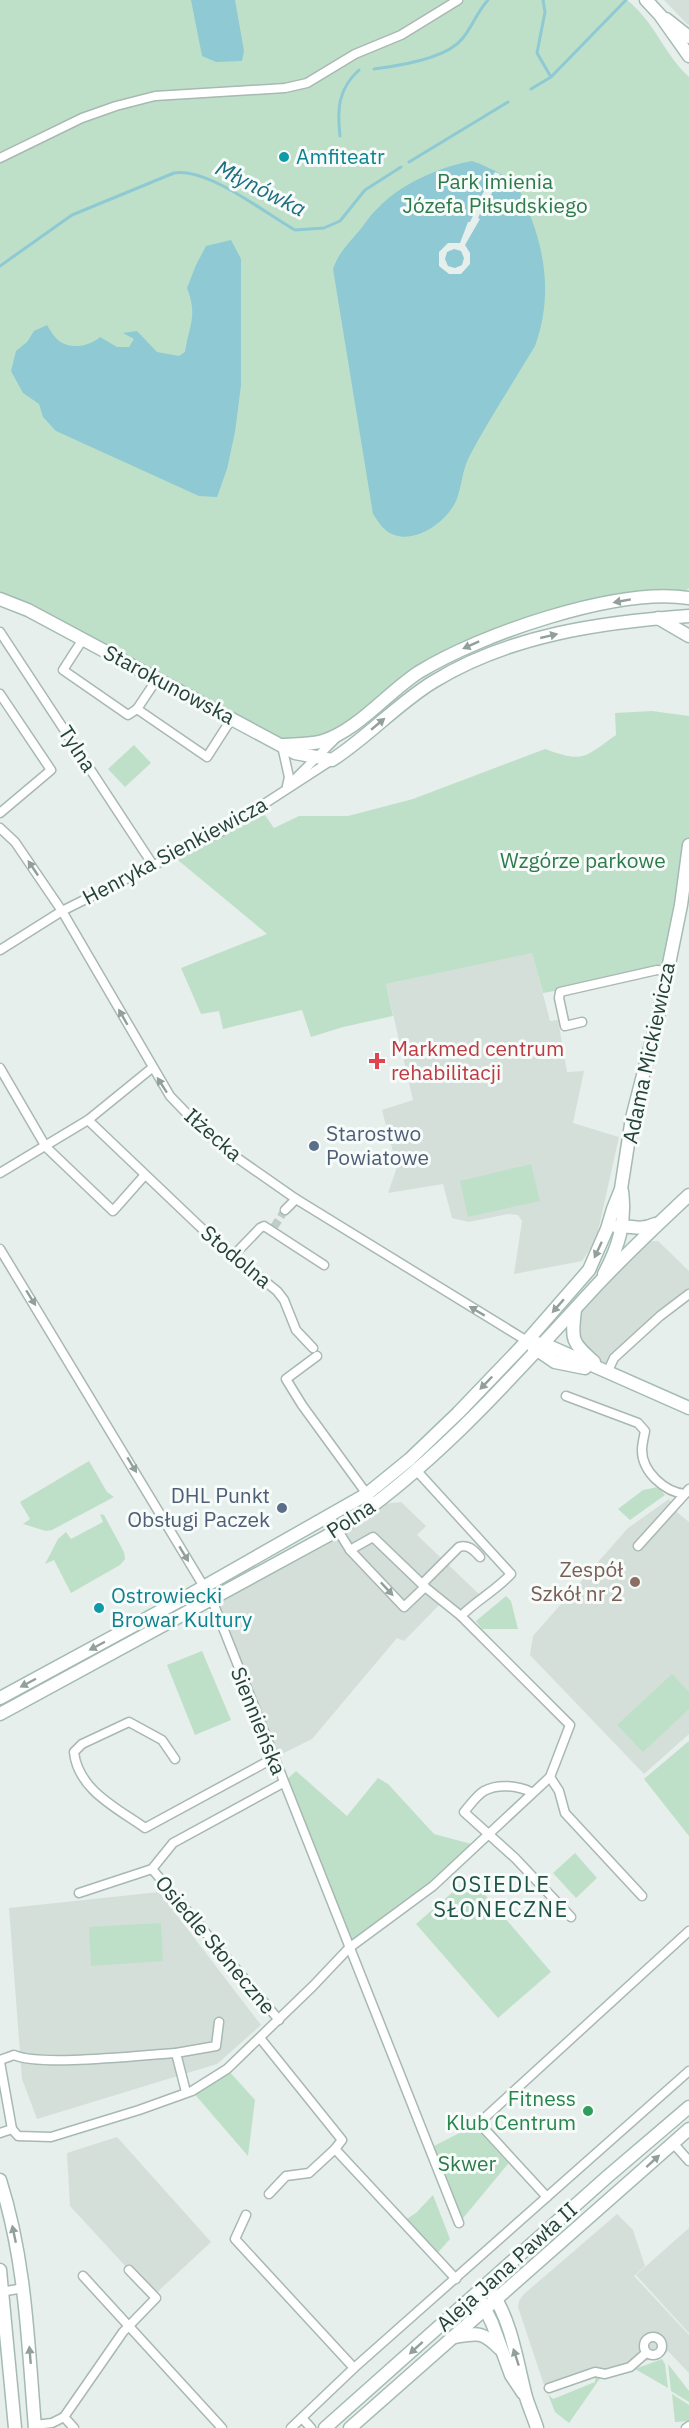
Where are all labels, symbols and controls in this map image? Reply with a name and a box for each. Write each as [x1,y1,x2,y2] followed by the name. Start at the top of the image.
[296,142,385,170] place label: Amfiteatr
[277,150,291,164] marker: Amfiteatr
[211,152,311,223] water label: Młynówka
[402,167,588,219] park label: Park imienia Józefa Piłsudskiego
[613,596,632,605] one-way arrow
[540,631,558,641] one-way arrow
[99,638,240,731] street label: Starokunowska
[463,641,480,650] one-way arrow
[370,718,386,731] one-way arrow
[52,720,103,777] street label: Tylna
[77,790,272,911] street label: Henryka Sienkiewicza
[500,846,666,874] park label: Wzgórze parkowe
[27,860,39,876] one-way arrow
[615,959,681,1146] street label: Adama Mickiewicza
[118,1008,128,1025] one-way arrow
[391,1034,564,1086] place label: Markmed centrum rehabilitacji
[368,1052,386,1070] marker: Markmed centrum rehabilitacji
[157,1077,168,1093] one-way arrow
[179,1101,249,1167] street label: Iłżecka
[326,1119,429,1171] place label: Starostwo Powiatowe
[307,1139,321,1153] marker: Starostwo Powiatowe
[195,1218,278,1294] street label: Stodolna
[594,1242,603,1259] one-way arrow
[26,1290,37,1306] one-way arrow
[552,1298,565,1313] one-way arrow
[469,1305,485,1316] one-way arrow
[480,1376,494,1390] one-way arrow
[126,1457,137,1473] one-way arrow
[127,1481,270,1533] place label: DHL Punkt Obsługi Paczek
[321,1492,380,1544] street label: Polna
[275,1501,289,1515] marker: DHL Punkt Obsługi Paczek
[178,1546,189,1562] one-way arrow
[531,1555,623,1607] place label: Zespół Szkół nr 2
[628,1575,642,1589] marker: Zespół Szkół nr 2
[111,1581,253,1633] place label: Ostrowiecki Browar Kultury
[380,1581,394,1596] one-way arrow
[92,1601,106,1615] marker: Ostrowiecki Browar Kultury
[88,1641,105,1651] one-way arrow
[225,1663,293,1779] street label: Siennieńska
[19,1678,36,1688] one-way arrow
[149,1869,282,2020] street label: Osiedle Słoneczne
[433,1869,569,1923] district label: OSIEDLE SŁONECZNE
[446,2084,576,2136] place label: Fitness Klub Centrum
[581,2104,595,2118] marker: Fitness Klub Centrum
[438,2149,497,2177] park label: Skwer
[645,2154,660,2168] one-way arrow
[430,2195,583,2337] street label: Aleja Jana Pawła II
[9,2224,19,2243] one-way arrow
[409,2341,424,2354] one-way arrow
[25,2345,35,2364] one-way arrow
[511,2348,521,2366] one-way arrow

